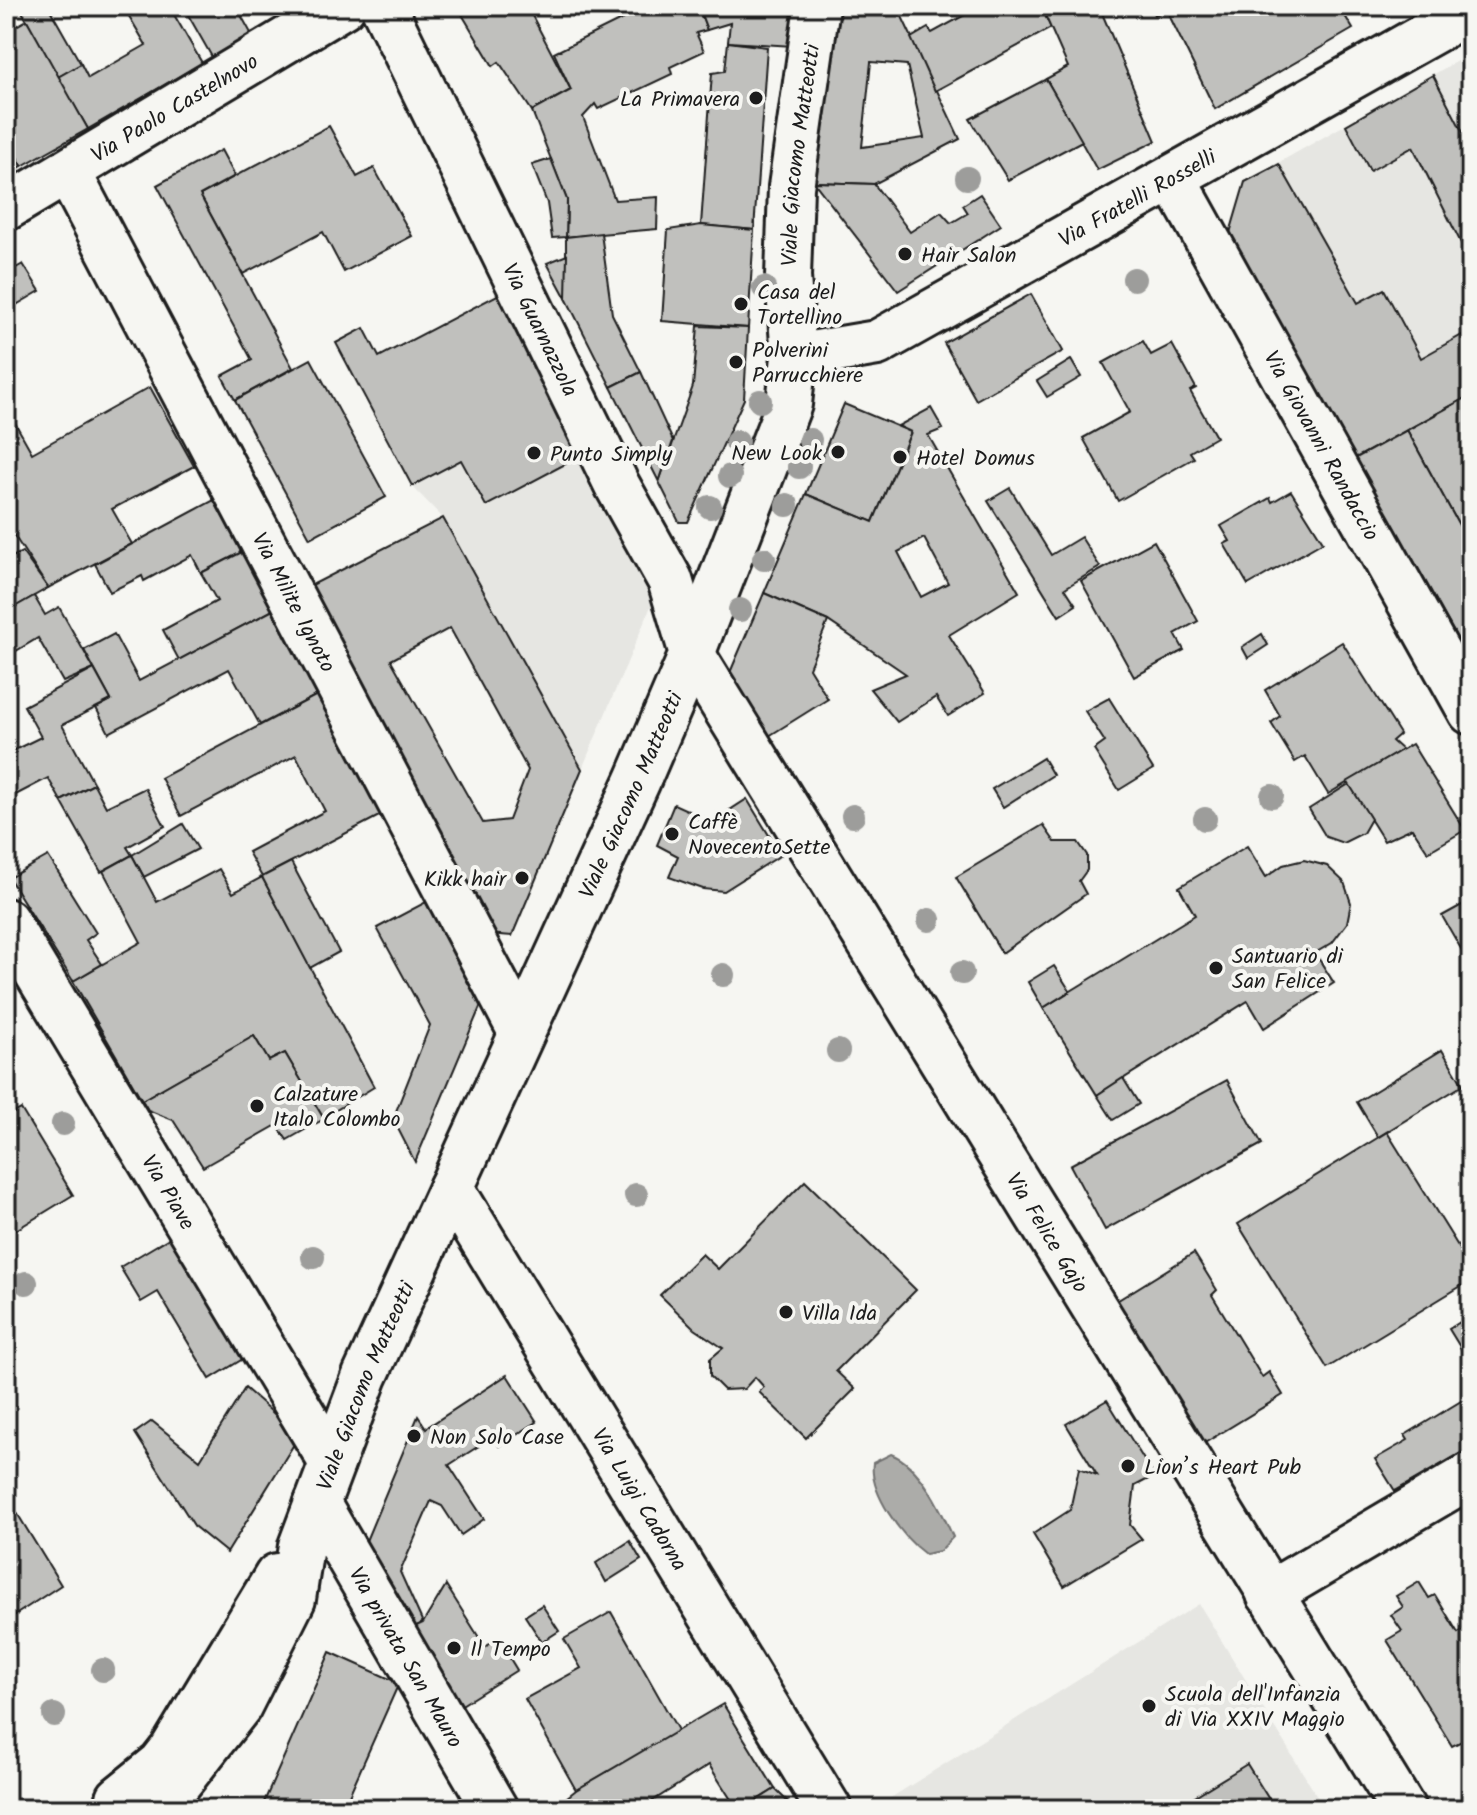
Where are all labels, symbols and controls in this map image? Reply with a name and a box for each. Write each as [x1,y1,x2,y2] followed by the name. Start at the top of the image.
[773,41,831,267] street label: Viale Giacomo Matteotti
[85,45,266,173] street label: Via Paolo Castelnovo
[620,83,740,118] place label: La Primavera
[747,89,765,107] marker: La Primavera
[1053,141,1224,258] street label: Via Fratelli Rosselli
[921,239,1016,274] place label: Hair Salon
[896,245,914,263] marker: Hair Salon
[491,258,586,403] street label: Via Guarnazzola
[757,276,842,336] place label: Casa del Tortellino
[732,295,750,313] marker: Casa del Tortellino
[752,334,863,394] place label: Polverini Parrucchiere
[1253,345,1387,548] street label: Via Giovanni Randaccio
[727,353,745,371] marker: Polverini Parrucchiere
[731,437,823,472] place label: New Look
[550,438,673,473] place label: Punto Simply
[916,442,1036,477] place label: Hotel Domus
[829,443,847,461] marker: New Look
[525,444,543,462] marker: Punto Simply
[891,448,909,466] marker: Hotel Domus
[241,527,344,680] street label: Via Milite Ignoto
[571,686,694,905] street label: Viale Giacomo Matteotti
[688,806,831,866] place label: Caffè NovecentoSette
[663,825,681,843] marker: Caffè NovecentoSette
[424,863,508,898] place label: Kikk hair
[513,869,531,887] marker: Kikk hair
[1232,940,1343,1000] place label: Santuario di San Felice
[1207,959,1225,977] marker: Santuario di San Felice
[273,1078,400,1138] place label: Calzature Italo Colombo
[248,1097,266,1115] marker: Calzature Italo Colombo
[130,1149,203,1238] street label: Via Piave
[995,1166,1096,1301] street label: Via Felice Gajo
[308,1276,426,1496] street label: Viale Giacomo Matteotti
[802,1297,877,1332] place label: Villa Ida
[777,1303,795,1321] marker: Villa Ida
[430,1421,564,1456] place label: Non Solo Case
[581,1422,695,1579] street label: Via Luigi Cadorna
[405,1427,423,1445] marker: Non Solo Case
[1144,1451,1302,1486] place label: Lion’s Heart Pub
[1119,1457,1137,1475] marker: Lion’s Heart Pub
[338,1561,471,1755] street label: Via privata San Mauro
[470,1633,551,1668] place label: Il Tempo
[445,1639,463,1657] marker: Il Tempo
[1165,1678,1345,1738] place label: Scuola dell'Infanzia di Via XXIV Maggio
[1140,1697,1158,1715] marker: Scuola dell'Infanzia di Via XXIV Maggio

